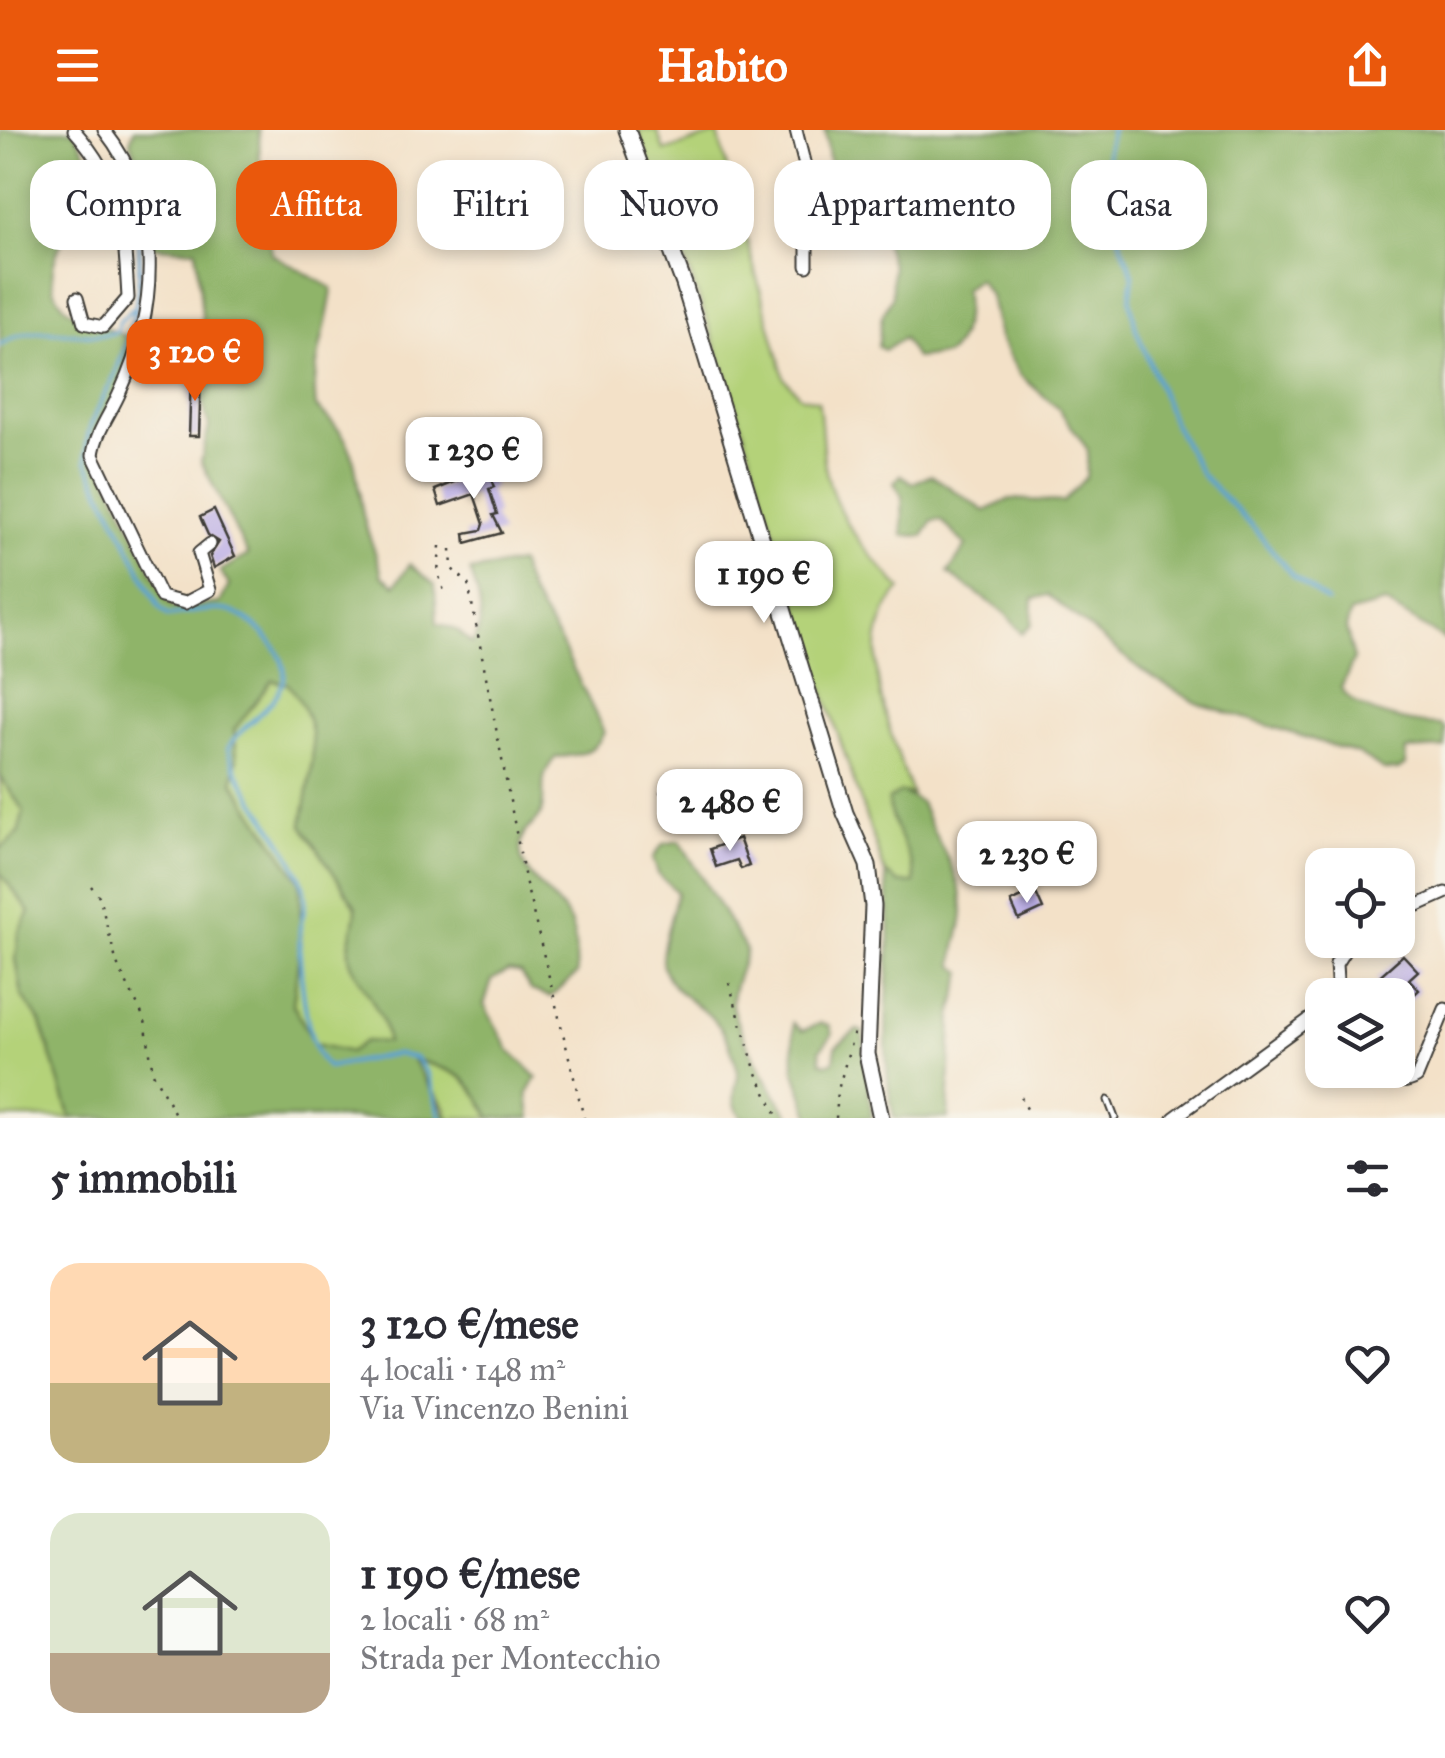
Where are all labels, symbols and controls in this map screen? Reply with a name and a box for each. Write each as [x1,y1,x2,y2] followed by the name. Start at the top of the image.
[50,38,105,93] icon: menu
[657,38,788,93] text: Habito
[1340,38,1395,93] icon: share
[30,160,216,250] chip: Compra
[236,160,397,250] chip: Affitta
[417,160,564,250] chip: Filtri
[584,160,754,250] chip: Nuovo
[774,160,1051,250] chip: Appartamento
[1071,160,1207,250] chip: Casa
[103,319,287,404] pin: 3 120 €
[148,332,242,371] text: 3 120 €
[382,417,566,502] pin: 1 230 €
[427,430,521,469] text: 1 230 €
[672,541,856,626] pin: 1 190 €
[717,554,811,593] text: 1 190 €
[638,769,822,854] pin: 2 480 €
[679,782,781,821] text: 2 480 €
[935,821,1119,906] pin: 2 230 €
[979,834,1075,873] text: 2 230 €
[1305,848,1415,1088] map controls
[1305,848,1415,958] button: locate
[1305,978,1415,1088] button: layers
[1340,1151,1395,1206] icon: filters
[50,1152,237,1204] text: 5 immobili
[360,1298,579,1350] text: 3 120 €/mese
[130,1303,250,1423] icon: home
[1340,1336,1395,1391] icon: heart
[360,1350,565,1389] text: 4 locali · 148 m²
[360,1389,629,1428] text: Via Vincenzo Benini
[360,1548,580,1600] text: 1 190 €/mese
[130,1553,250,1673] icon: home
[1340,1586,1395,1641] icon: heart
[360,1600,549,1639] text: 2 locali · 68 m²
[360,1639,661,1678] text: Strada per Montecchio

